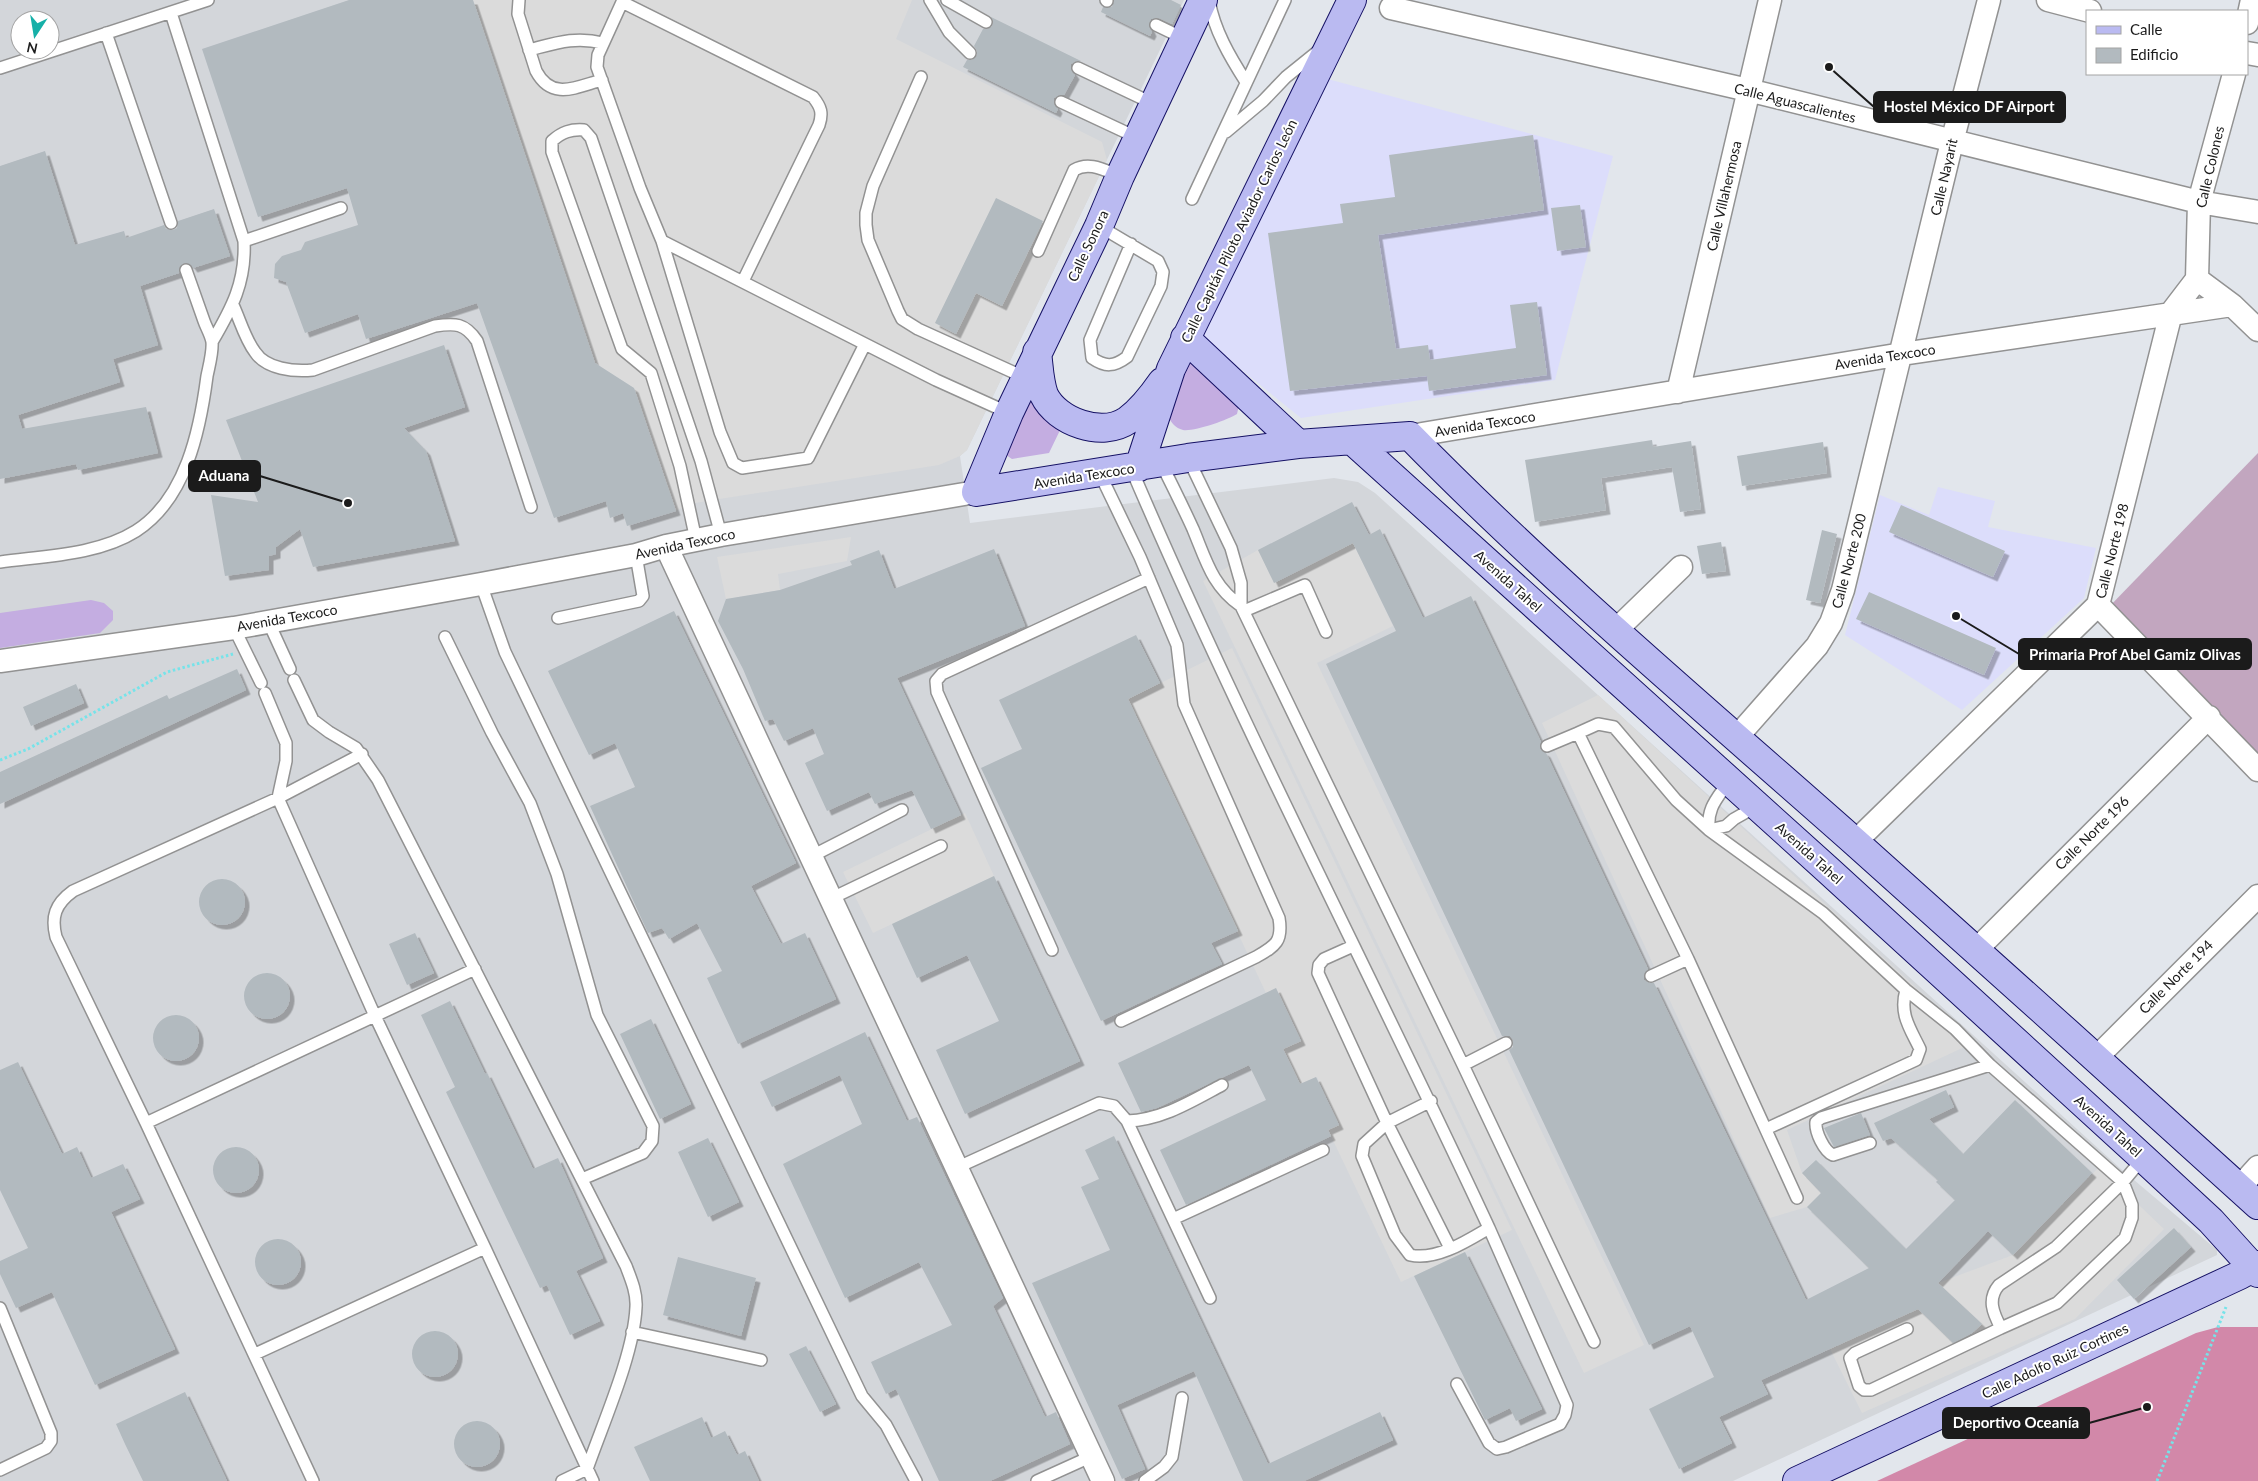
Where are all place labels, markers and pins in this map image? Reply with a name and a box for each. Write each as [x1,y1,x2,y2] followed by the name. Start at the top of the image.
[1874,92,2065,122] callout: Hostel México DF Airport
[189,461,260,491] callout: Aduana
[2019,639,2251,669] callout: Primaria Prof Abel Gamiz Olivas
[1943,1408,2089,1438] callout: Deportivo Oceanía

